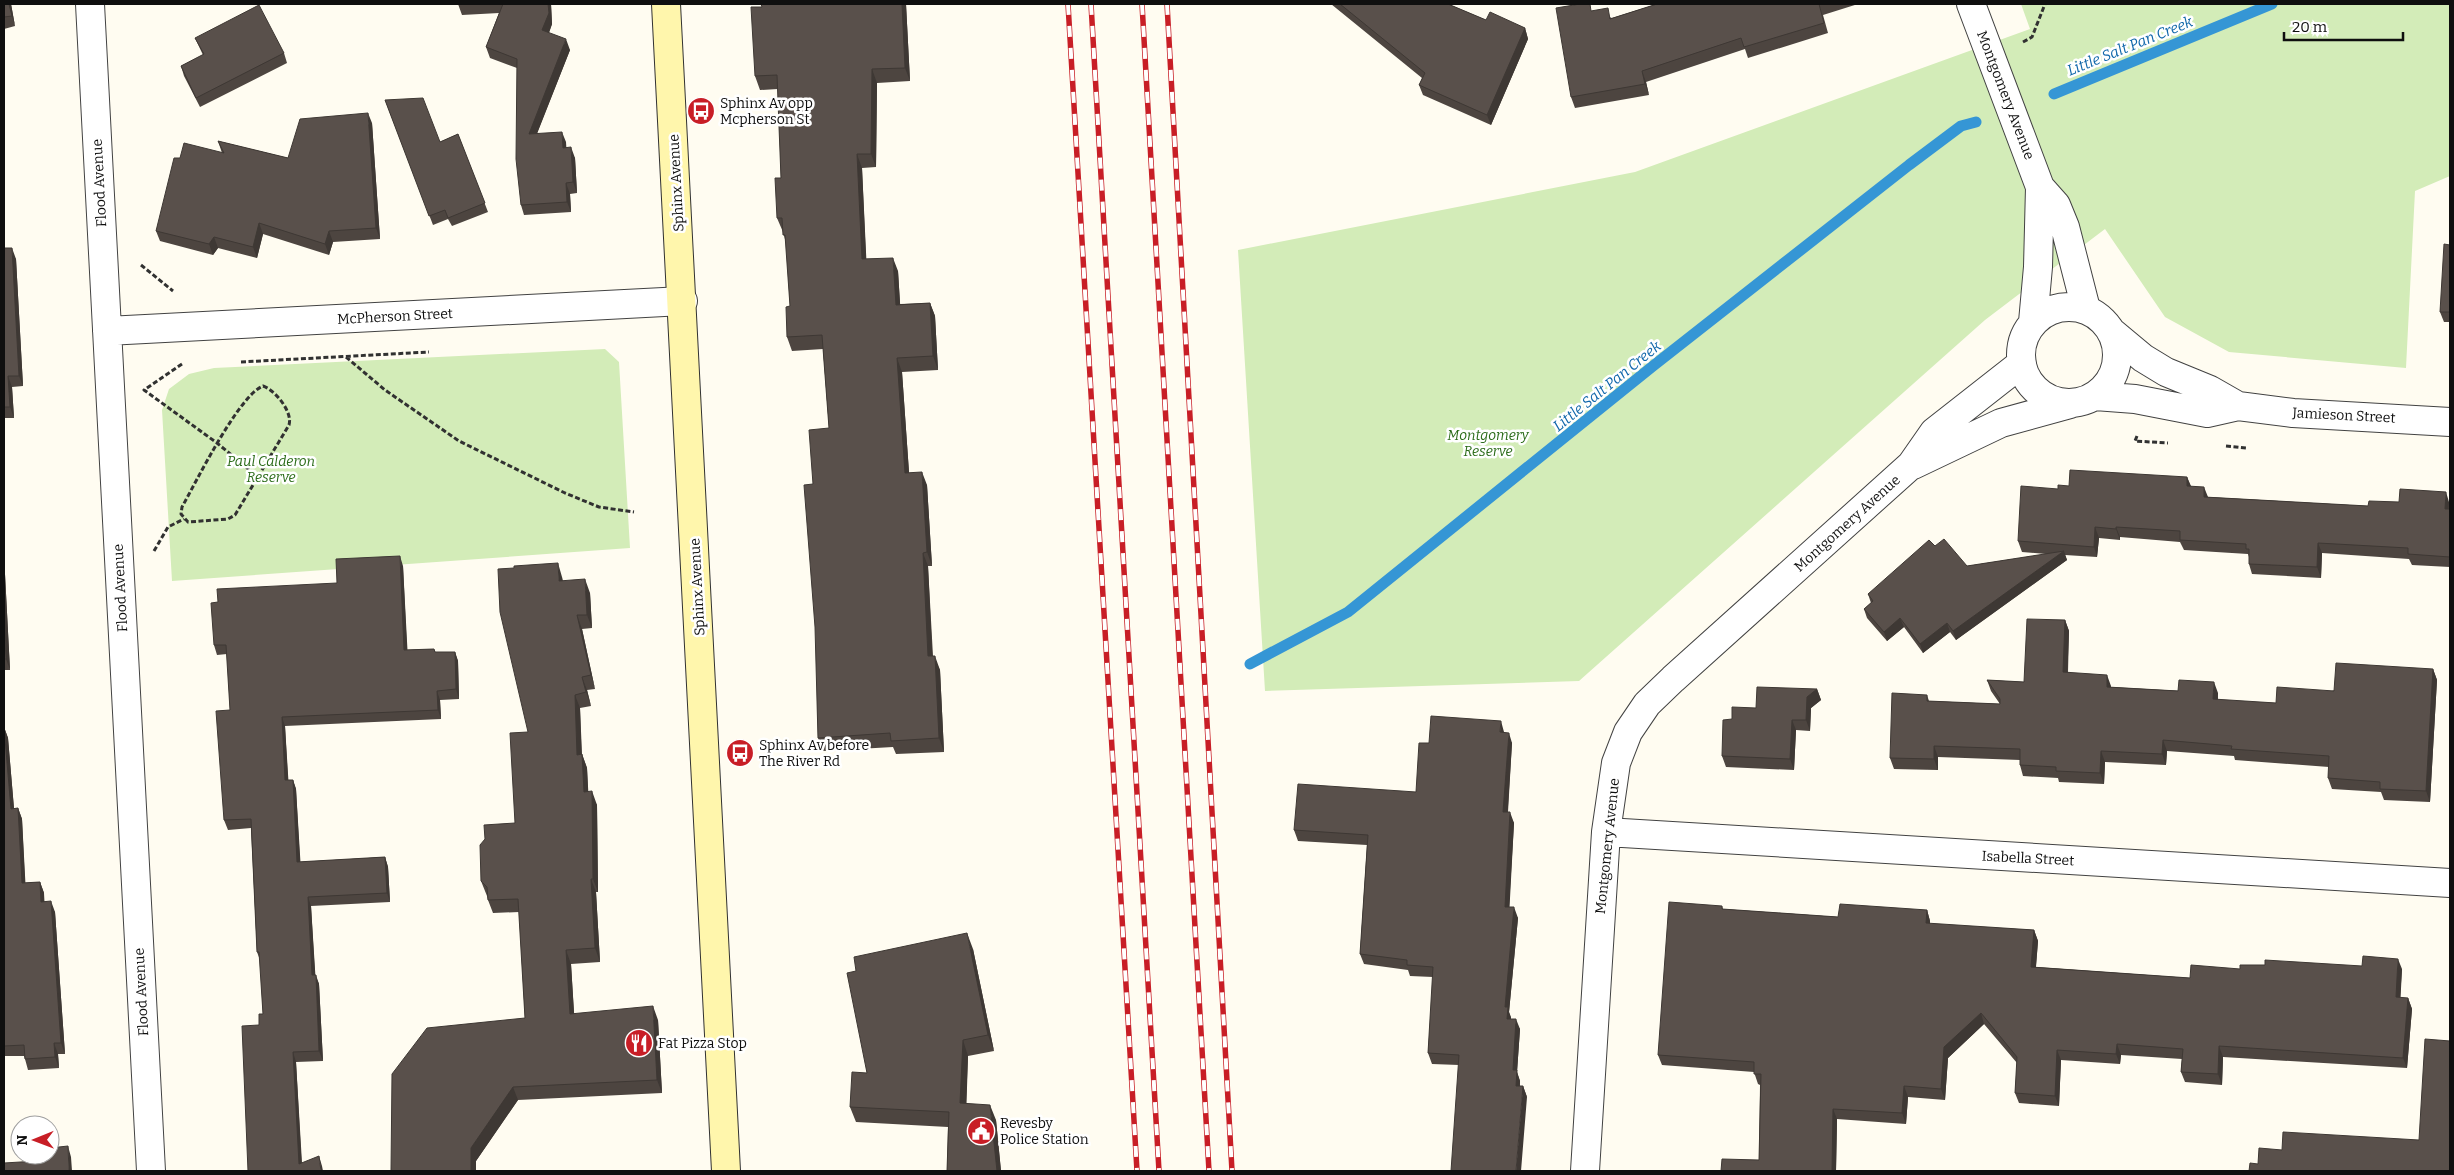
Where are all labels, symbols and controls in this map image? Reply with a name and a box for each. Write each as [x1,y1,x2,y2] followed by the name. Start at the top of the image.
[2284,10,2403,42] scale bar
[2065,12,2196,79] water label: Little Salt Pan Creek
[2292,18,2328,36] text: 20 m
[1973,28,2038,162] street label: Montgomery Avenue
[720,95,813,128] place label: Sphinx Av opp Mcpherson St
[686,96,716,126] bus stop icon: Sphinx Av opp Mcpherson St
[665,134,688,232] street label: Sphinx Avenue
[89,139,110,227] street label: Flood Avenue
[337,305,453,328] street label: McPherson Street
[1549,336,1665,435] water label: Little Salt Pan Creek
[2291,404,2396,427] street label: Jamieson Street
[1447,427,1530,460] park label: Montgomery Reserve
[227,453,315,486] park label: Paul Calderon Reserve
[1791,471,1904,575] street label: Montgomery Avenue
[686,538,709,636] street label: Sphinx Avenue
[110,544,131,632] street label: Flood Avenue
[759,737,869,770] place label: Sphinx Av before The River Rd
[725,738,755,768] bus stop icon: Sphinx Av before The River Rd
[1592,777,1623,915] street label: Montgomery Avenue
[1981,848,2075,869] street label: Isabella Street
[131,948,152,1036] street label: Flood Avenue
[624,1028,654,1058] restaurant icon: Fat Pizza Stop
[658,1035,747,1052] place label: Fat Pizza Stop
[10,1115,60,1165] north arrow
[1000,1115,1089,1148] place label: Revesby Police Station
[966,1116,996,1146] public building icon: Revesby Police Station
[14,1134,31,1146] text: N

